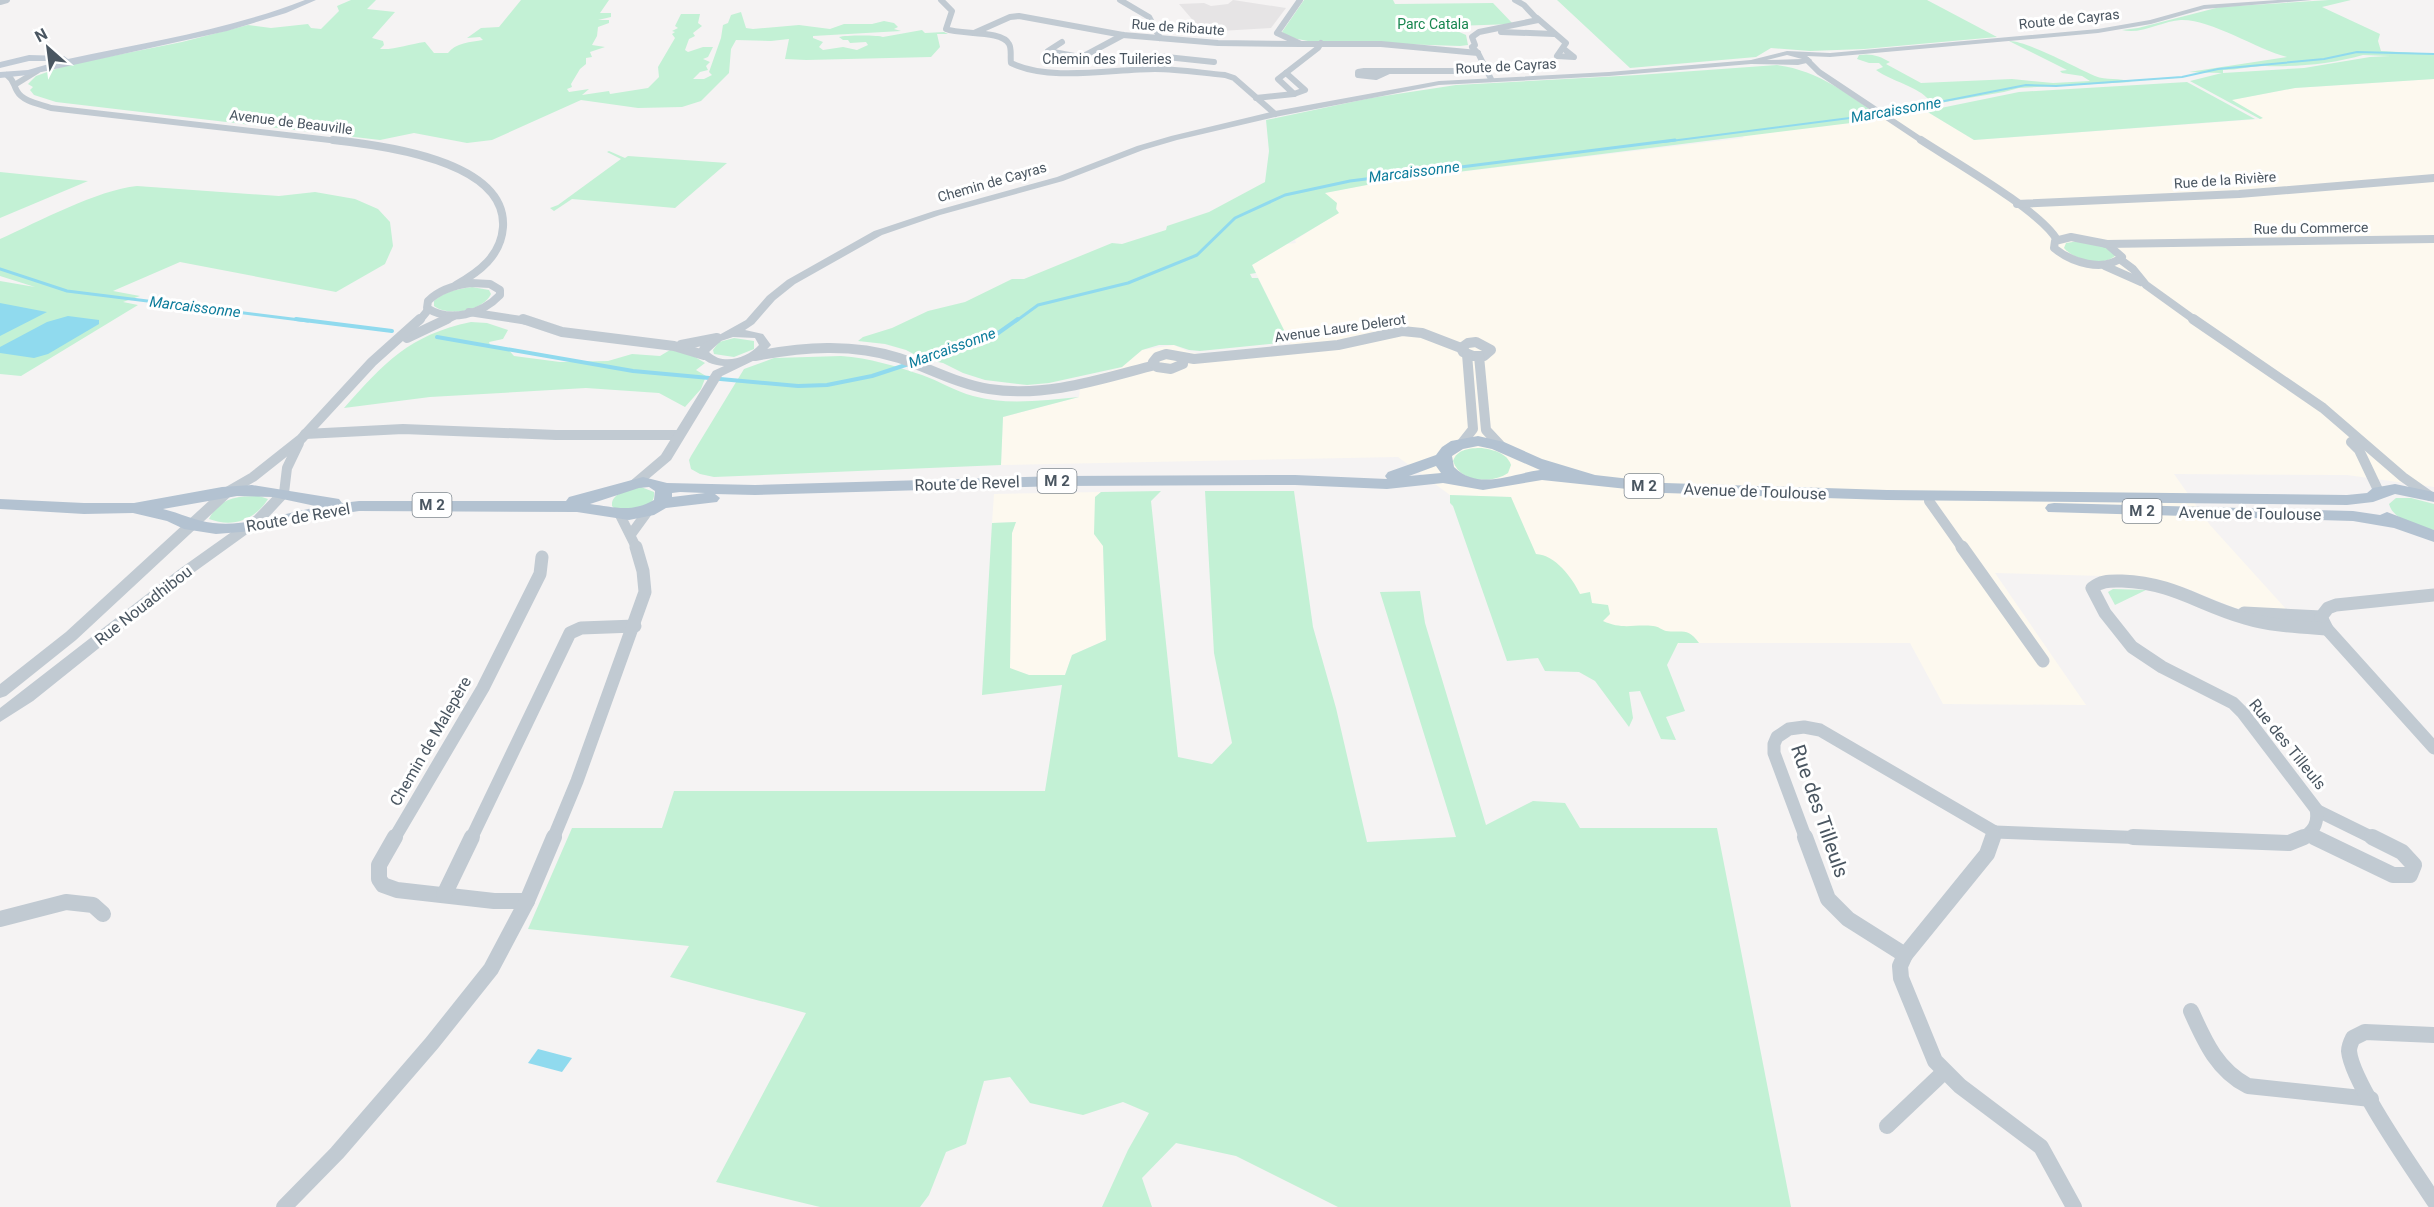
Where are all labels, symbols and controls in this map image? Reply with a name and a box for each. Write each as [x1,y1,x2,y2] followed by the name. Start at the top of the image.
[2018,6,2120,32] street label: Route de Cayras
[1131,16,1225,38] street label: Rue de Ribaute
[1397,16,1469,32] park label: Parc Catala
[18,18,78,78] north arrow
[32,24,51,46] text: N
[1042,51,1172,67] street label: Chemin des Tuileries
[1455,55,1557,77] street label: Route de Cayras
[1849,93,1943,127] water label: Marcaissonne
[229,107,353,137] street label: Avenue de Beauville
[1367,157,1461,187] water label: Marcaissonne
[936,159,1048,205] street label: Chemin de Cayras
[2173,168,2277,192] street label: Rue de la Rivière
[2253,219,2369,237] street label: Rue du Commerce
[148,292,242,322] water label: Marcaissonne
[1273,311,1407,345] street label: Avenue Laure Delerot
[906,324,998,372] water label: Marcaissonne
[1038,469,1076,493] road number: M 2
[914,472,1020,495] street label: Route de Revel
[1624,474,1664,498] road number: M 2
[1683,480,1827,503] street label: Avenue de Toulouse
[412,493,452,517] road number: M 2
[245,499,352,536] street label: Route de Revel
[2122,499,2162,523] road number: M 2
[2178,503,2322,524] street label: Avenue de Toulouse
[91,562,196,649] street label: Rue Nouadhibou
[386,673,475,809] street label: Chemin de Malepère
[2245,695,2330,794] street label: Rue des Tilleuls
[1786,741,1854,881] street label: Rue des Tilleuls

